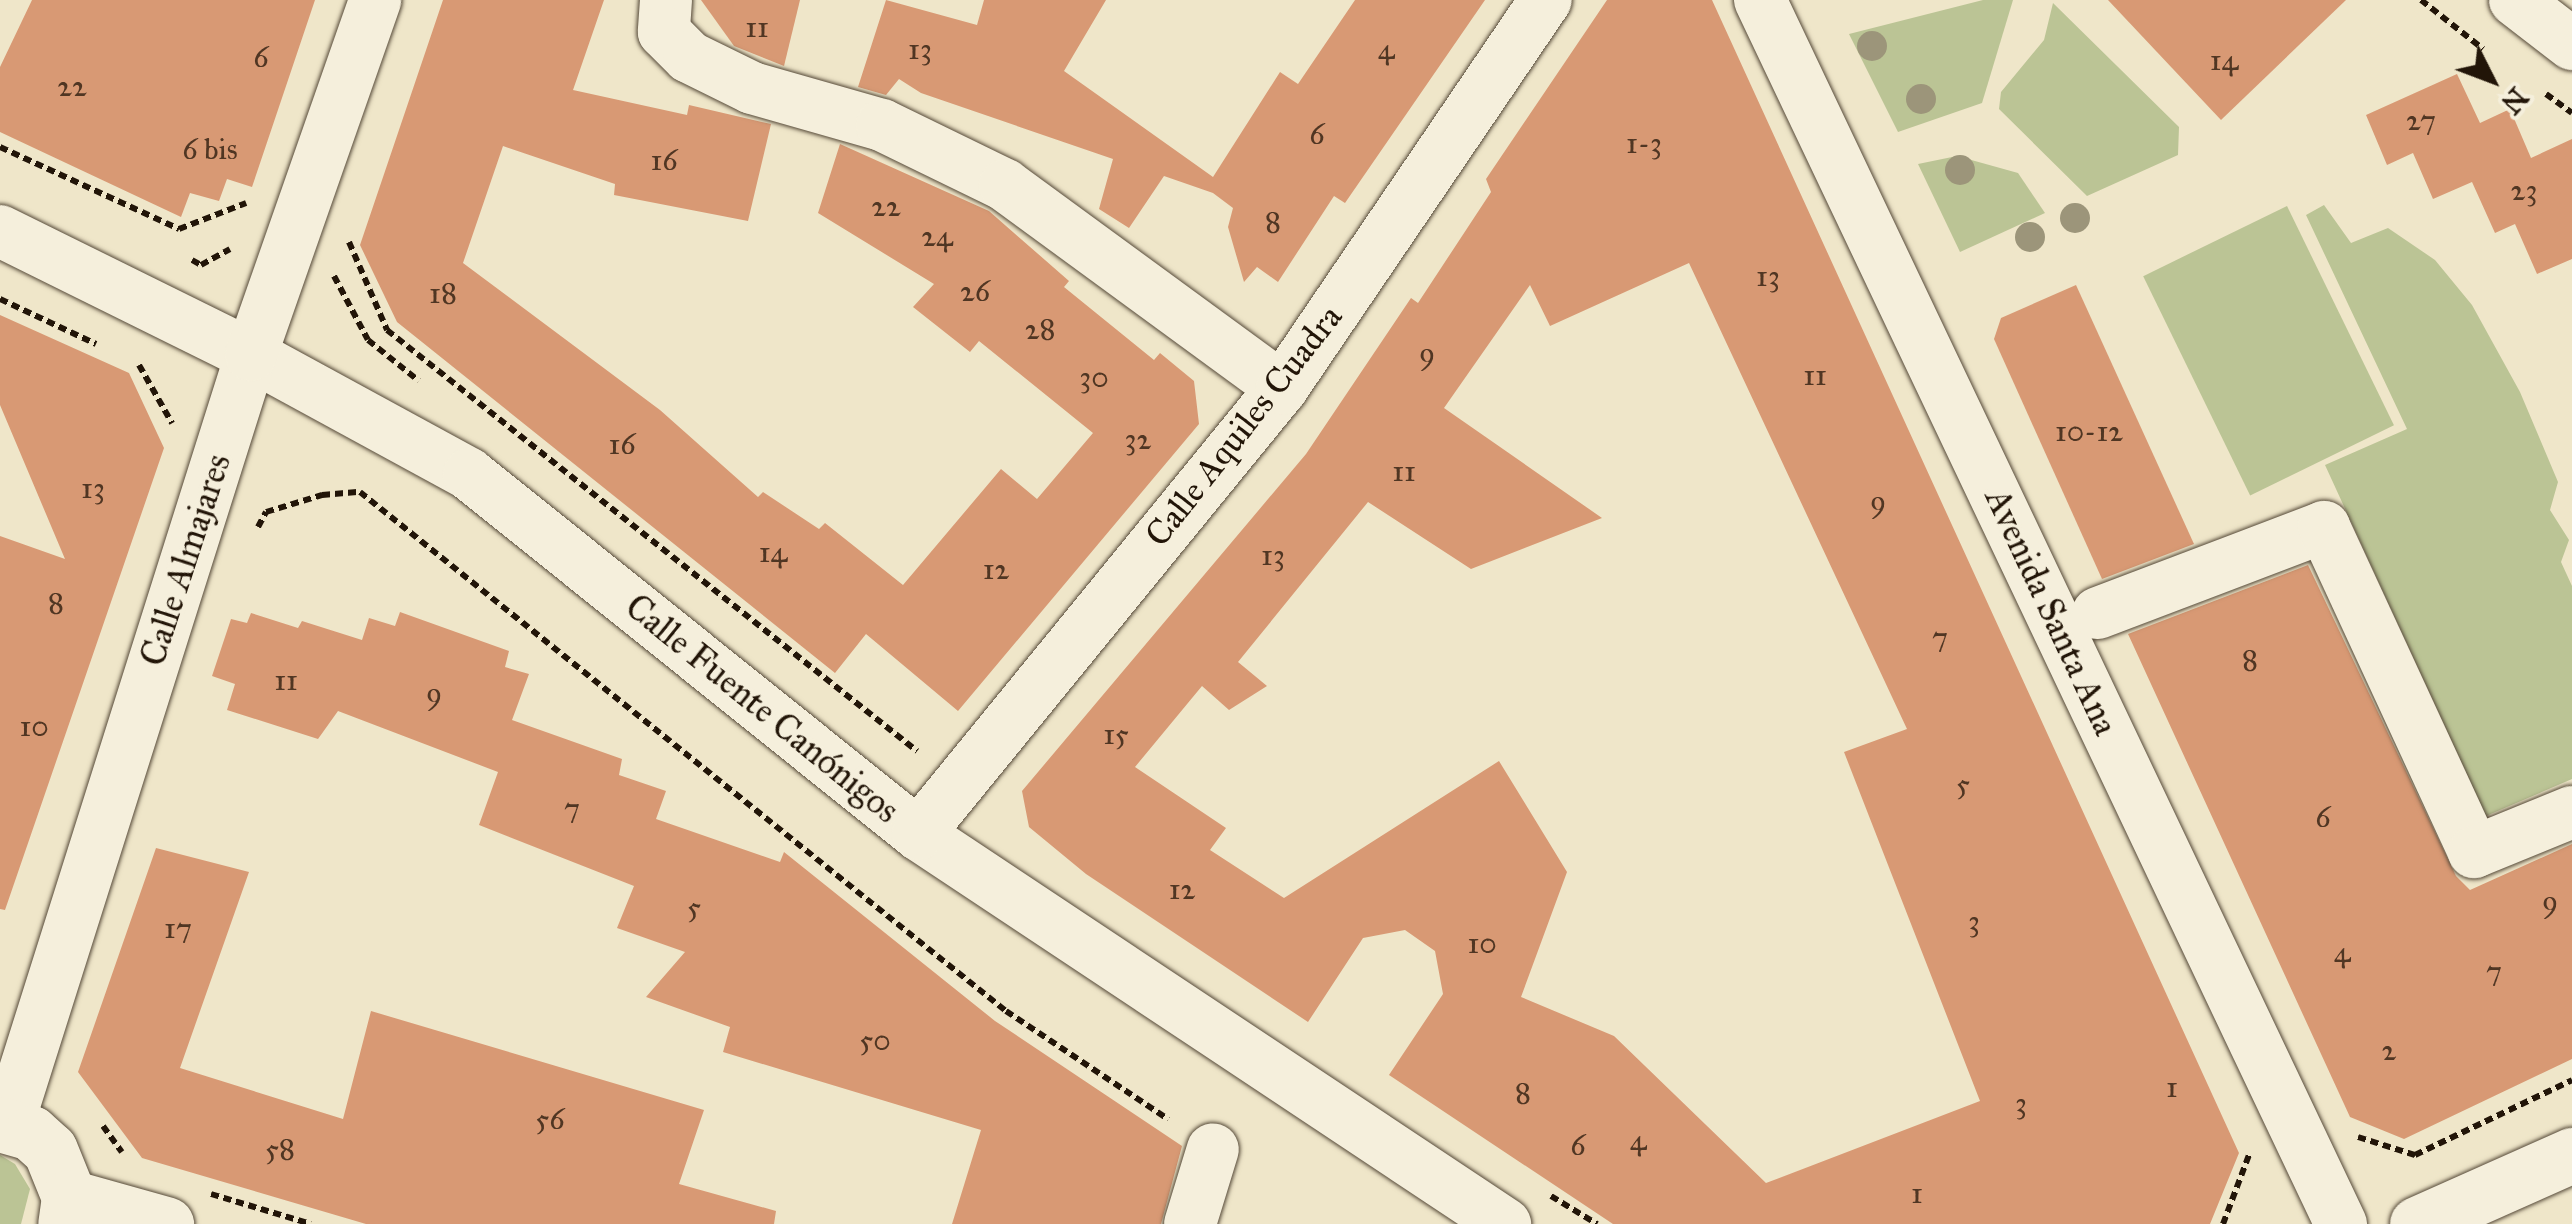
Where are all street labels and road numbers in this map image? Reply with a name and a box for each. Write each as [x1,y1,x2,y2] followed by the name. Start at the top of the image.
[1137,297,1351,555] street label: Calle Aquiles Cuadra
[132,449,240,671] street label: Calle Almajares
[1976,482,2126,742] street label: Avenida Santa Ana
[617,586,907,832] street label: Calle Fuente Canónigos

